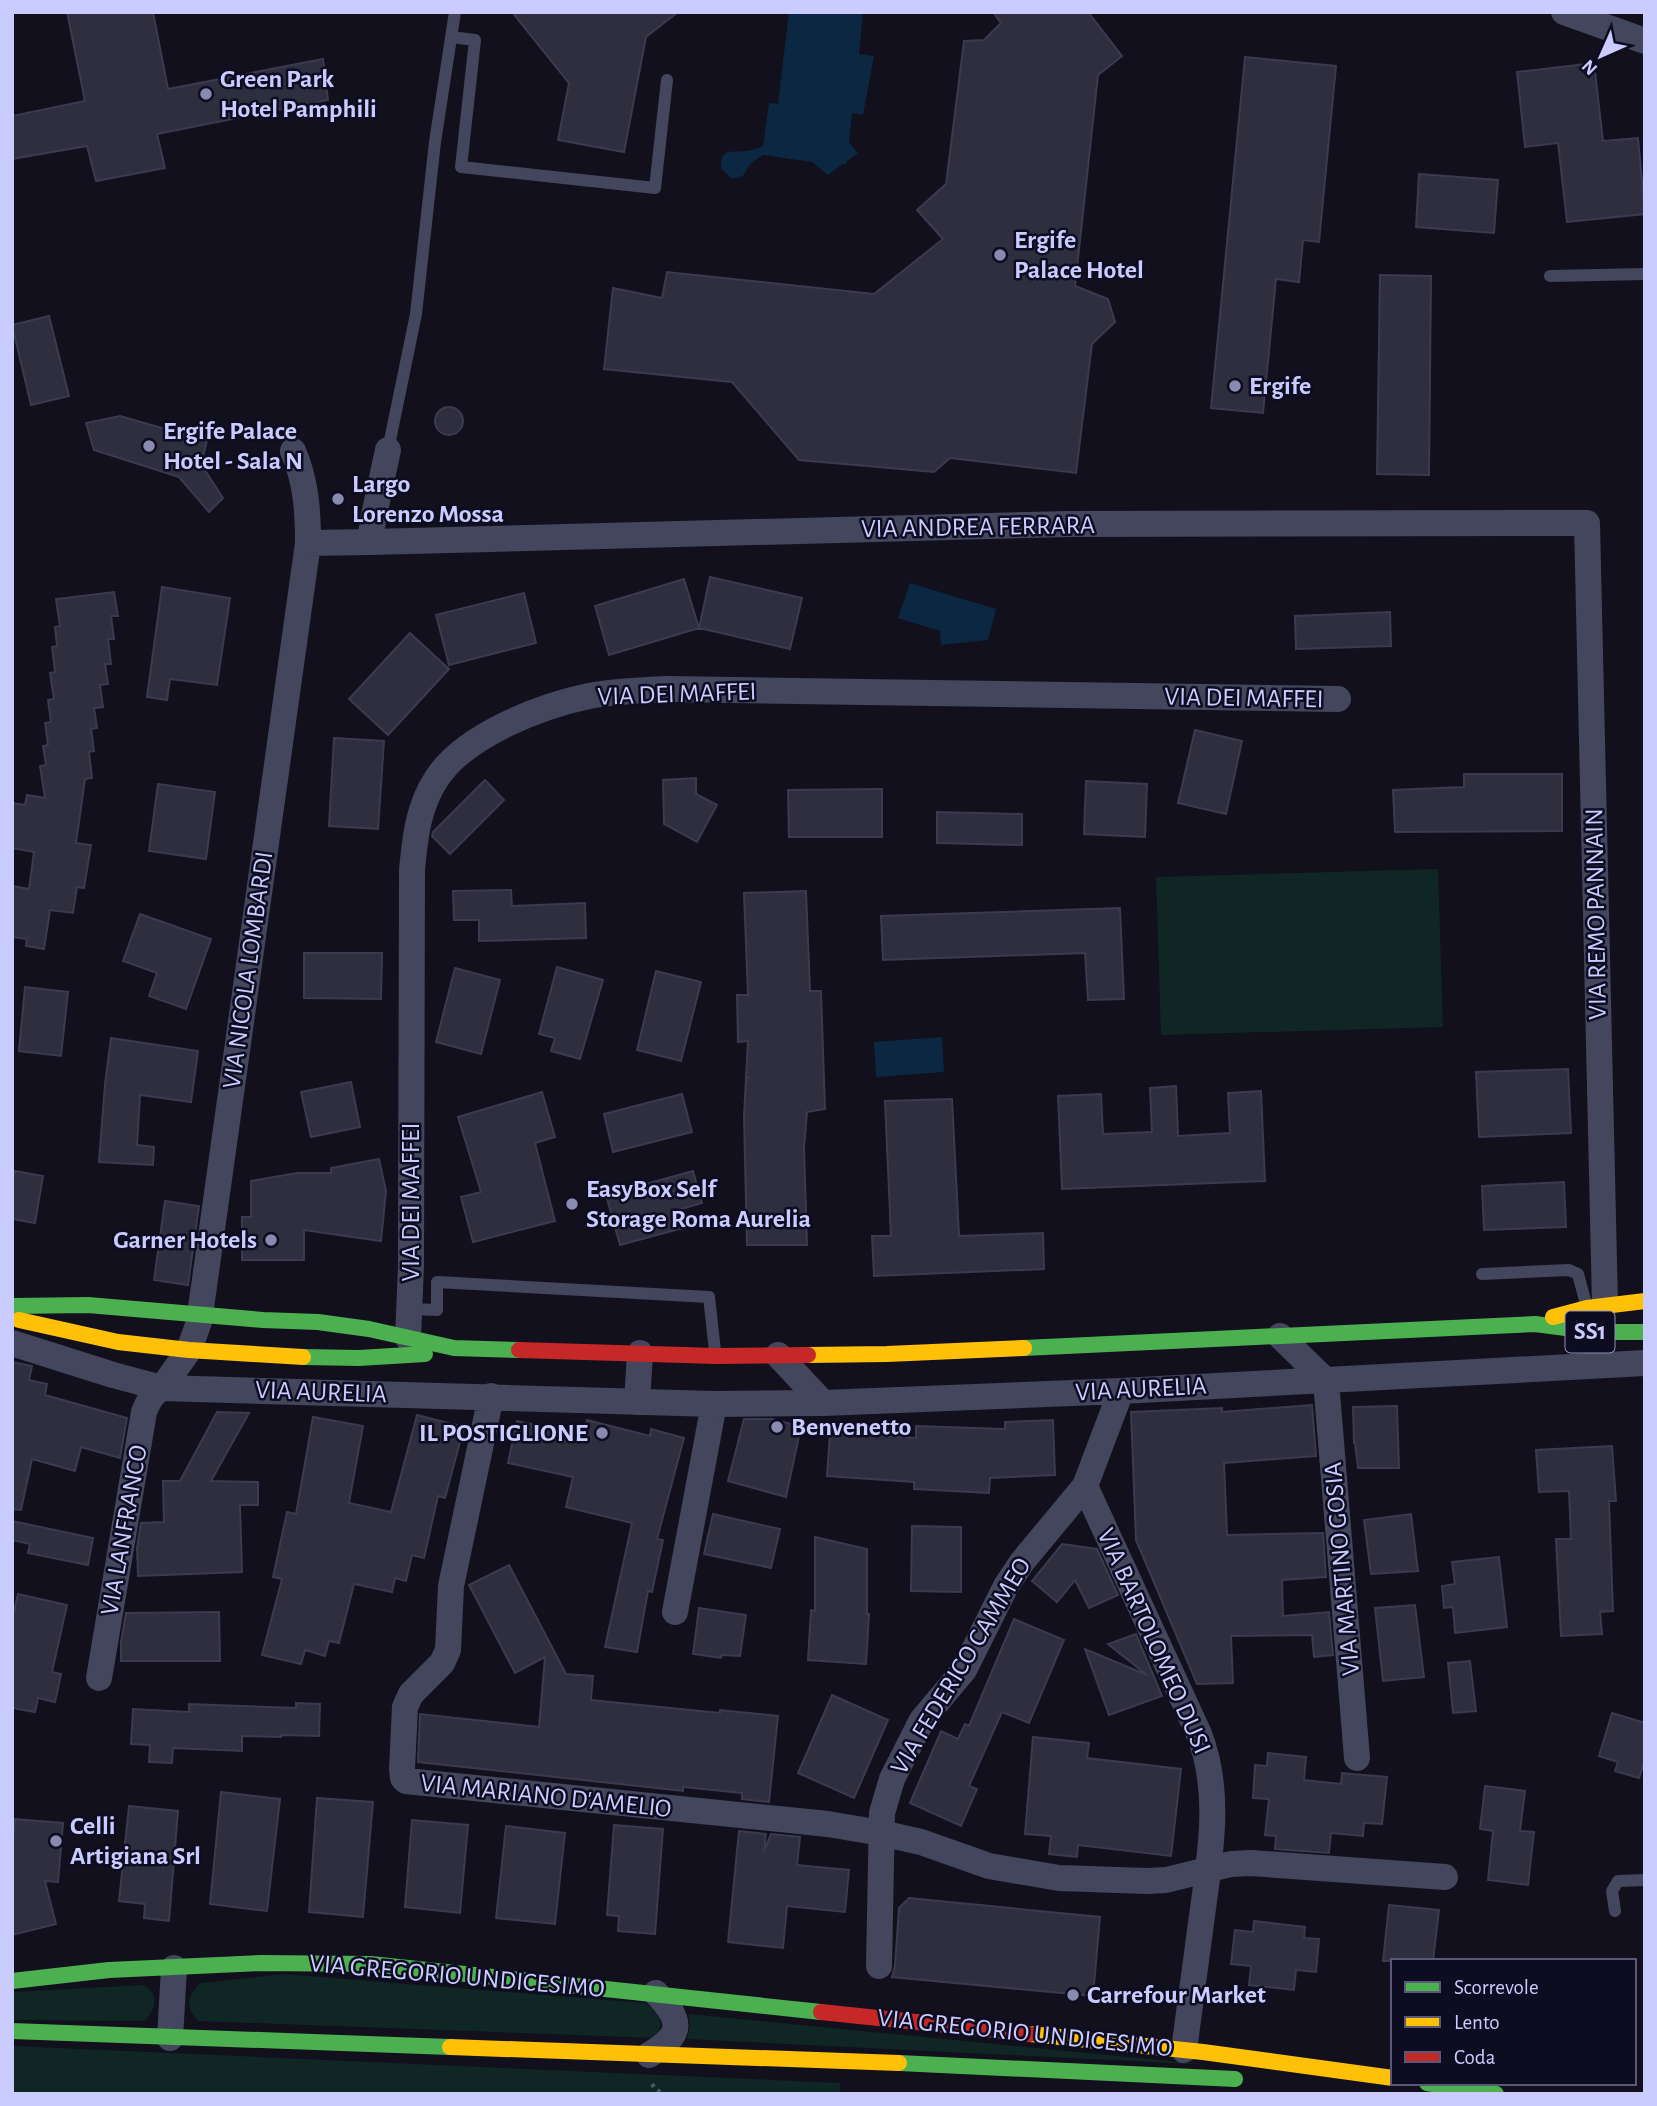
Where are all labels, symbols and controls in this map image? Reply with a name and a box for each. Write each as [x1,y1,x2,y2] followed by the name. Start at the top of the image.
[1566,21,1636,91] north arrow
[1579,56,1601,78] text: N
[220,66,377,122] place label: Green Park Hotel Pamphili
[198,86,214,102] marker: Green Park Hotel Pamphili
[1014,227,1144,283] place label: Ergife Palace Hotel
[992,247,1008,263] marker: Ergife Palace Hotel
[1249,373,1311,399] place label: Ergife
[1227,378,1243,394] marker: Ergife
[163,418,303,474] place label: Ergife Palace Hotel - Sala N
[141,438,157,454] marker: Ergife Palace Hotel - Sala N
[352,471,504,527] place label: Largo Lorenzo Mossa
[330,491,346,507] marker: Largo Lorenzo Mossa
[861,512,1095,542] street label: VIA ANDREA FERRARA
[597,678,757,710] street label: VIA DEI MAFFEI
[1164,684,1324,712] street label: VIA DEI MAFFEI
[1581,808,1611,1020] street label: VIA REMO PANNAIN
[218,850,278,1090] street label: VIA NICOLA LOMBARDI
[398,1122,424,1282] street label: VIA DEI MAFFEI
[586,1176,811,1232] place label: EasyBox Self Storage Roma Aurelia
[564,1196,580,1212] marker: EasyBox Self Storage Roma Aurelia
[113,1227,257,1253] place label: Garner Hotels
[263,1232,279,1248] marker: Garner Hotels
[1566,1312,1614,1352] road number: SS1
[1075,1373,1207,1405] street label: VIA AURELIA
[255,1377,387,1407] street label: VIA AURELIA
[791,1414,911,1440] place label: Benvenetto
[769,1419,785,1435] marker: Benvenetto
[419,1420,588,1446] place label: IL POSTIGLIONE
[594,1425,610,1441] marker: IL POSTIGLIONE
[96,1443,152,1617] street label: VIA LANFRANCO
[1320,1461,1364,1677] street label: VIA MARTINO GOSIA
[1093,1524,1215,1758] street label: VIA BARTOLOMEO DUSI
[886,1553,1036,1779] street label: VIA FEDERICO CAMMEO
[419,1770,673,1822] street label: VIA MARIANO D'AMELIO
[70,1813,201,1869] place label: Celli Artigiana Srl
[48,1833,64,1849] marker: Celli Artigiana Srl
[308,1950,606,2002] street label: VIA GREGORIO UNDICESIMO
[1391,1959,1636,2085] legend
[1454,1977,1539,1998] text: Scorrevole
[1087,1982,1266,2008] place label: Carrefour Market
[1065,1987,1081,2003] marker: Carrefour Market
[876,2005,1174,2061] street label: VIA GREGORIO UNDICESIMO
[1454,2012,1500,2033] text: Lento
[1454,2047,1496,2068] text: Coda

